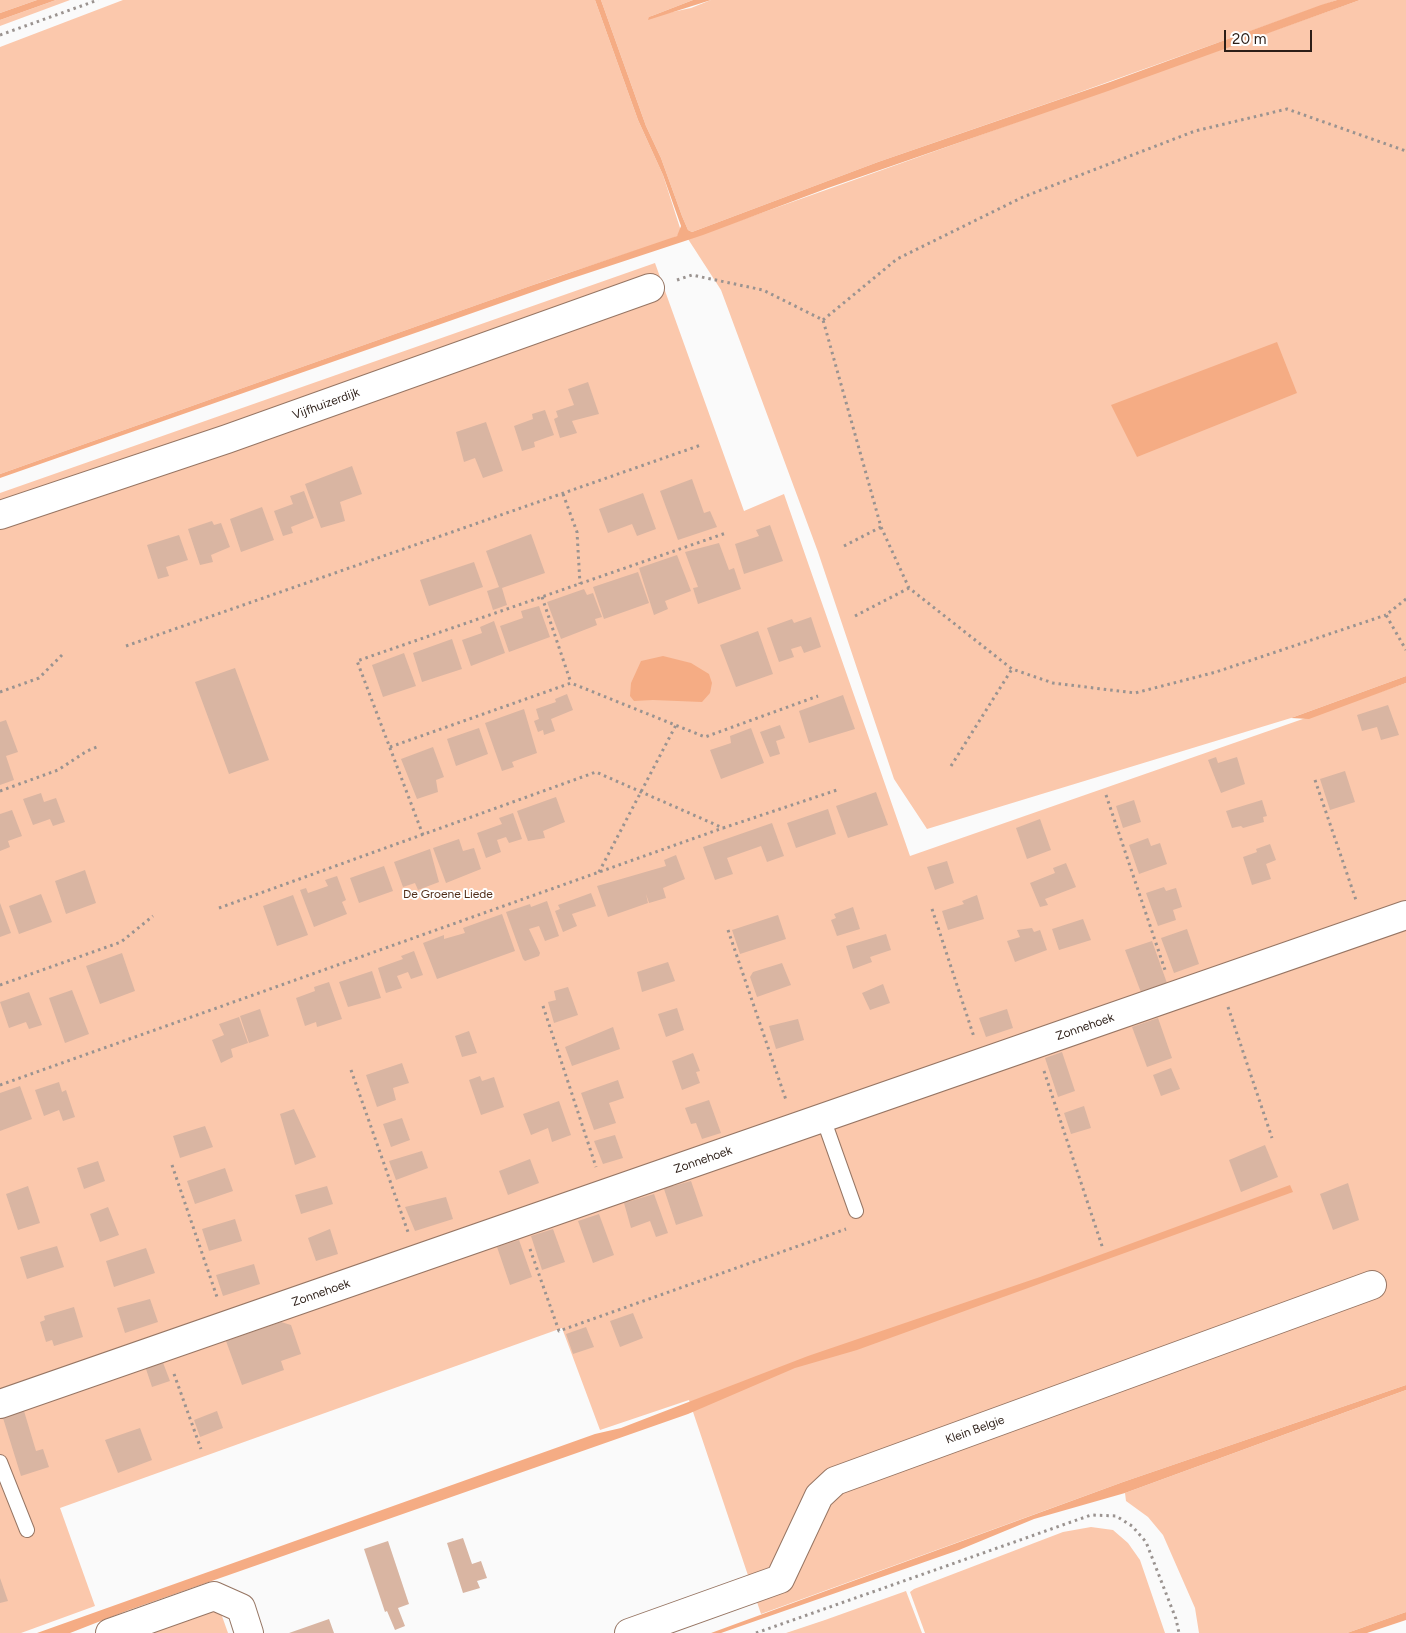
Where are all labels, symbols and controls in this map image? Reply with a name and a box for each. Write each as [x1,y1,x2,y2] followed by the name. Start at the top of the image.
[1226,20,1314,52] scale bar
[1232,30,1266,48] text: 20 m
[291,385,361,423] street label: Vijfhuizerdijk
[403,887,493,901] park label: De Groene Liede
[1054,1010,1116,1044] street label: Zonnehoek
[672,1143,734,1177] street label: Zonnehoek
[290,1276,352,1310] street label: Zonnehoek
[943,1413,1007,1447] street label: Klein Belgie

